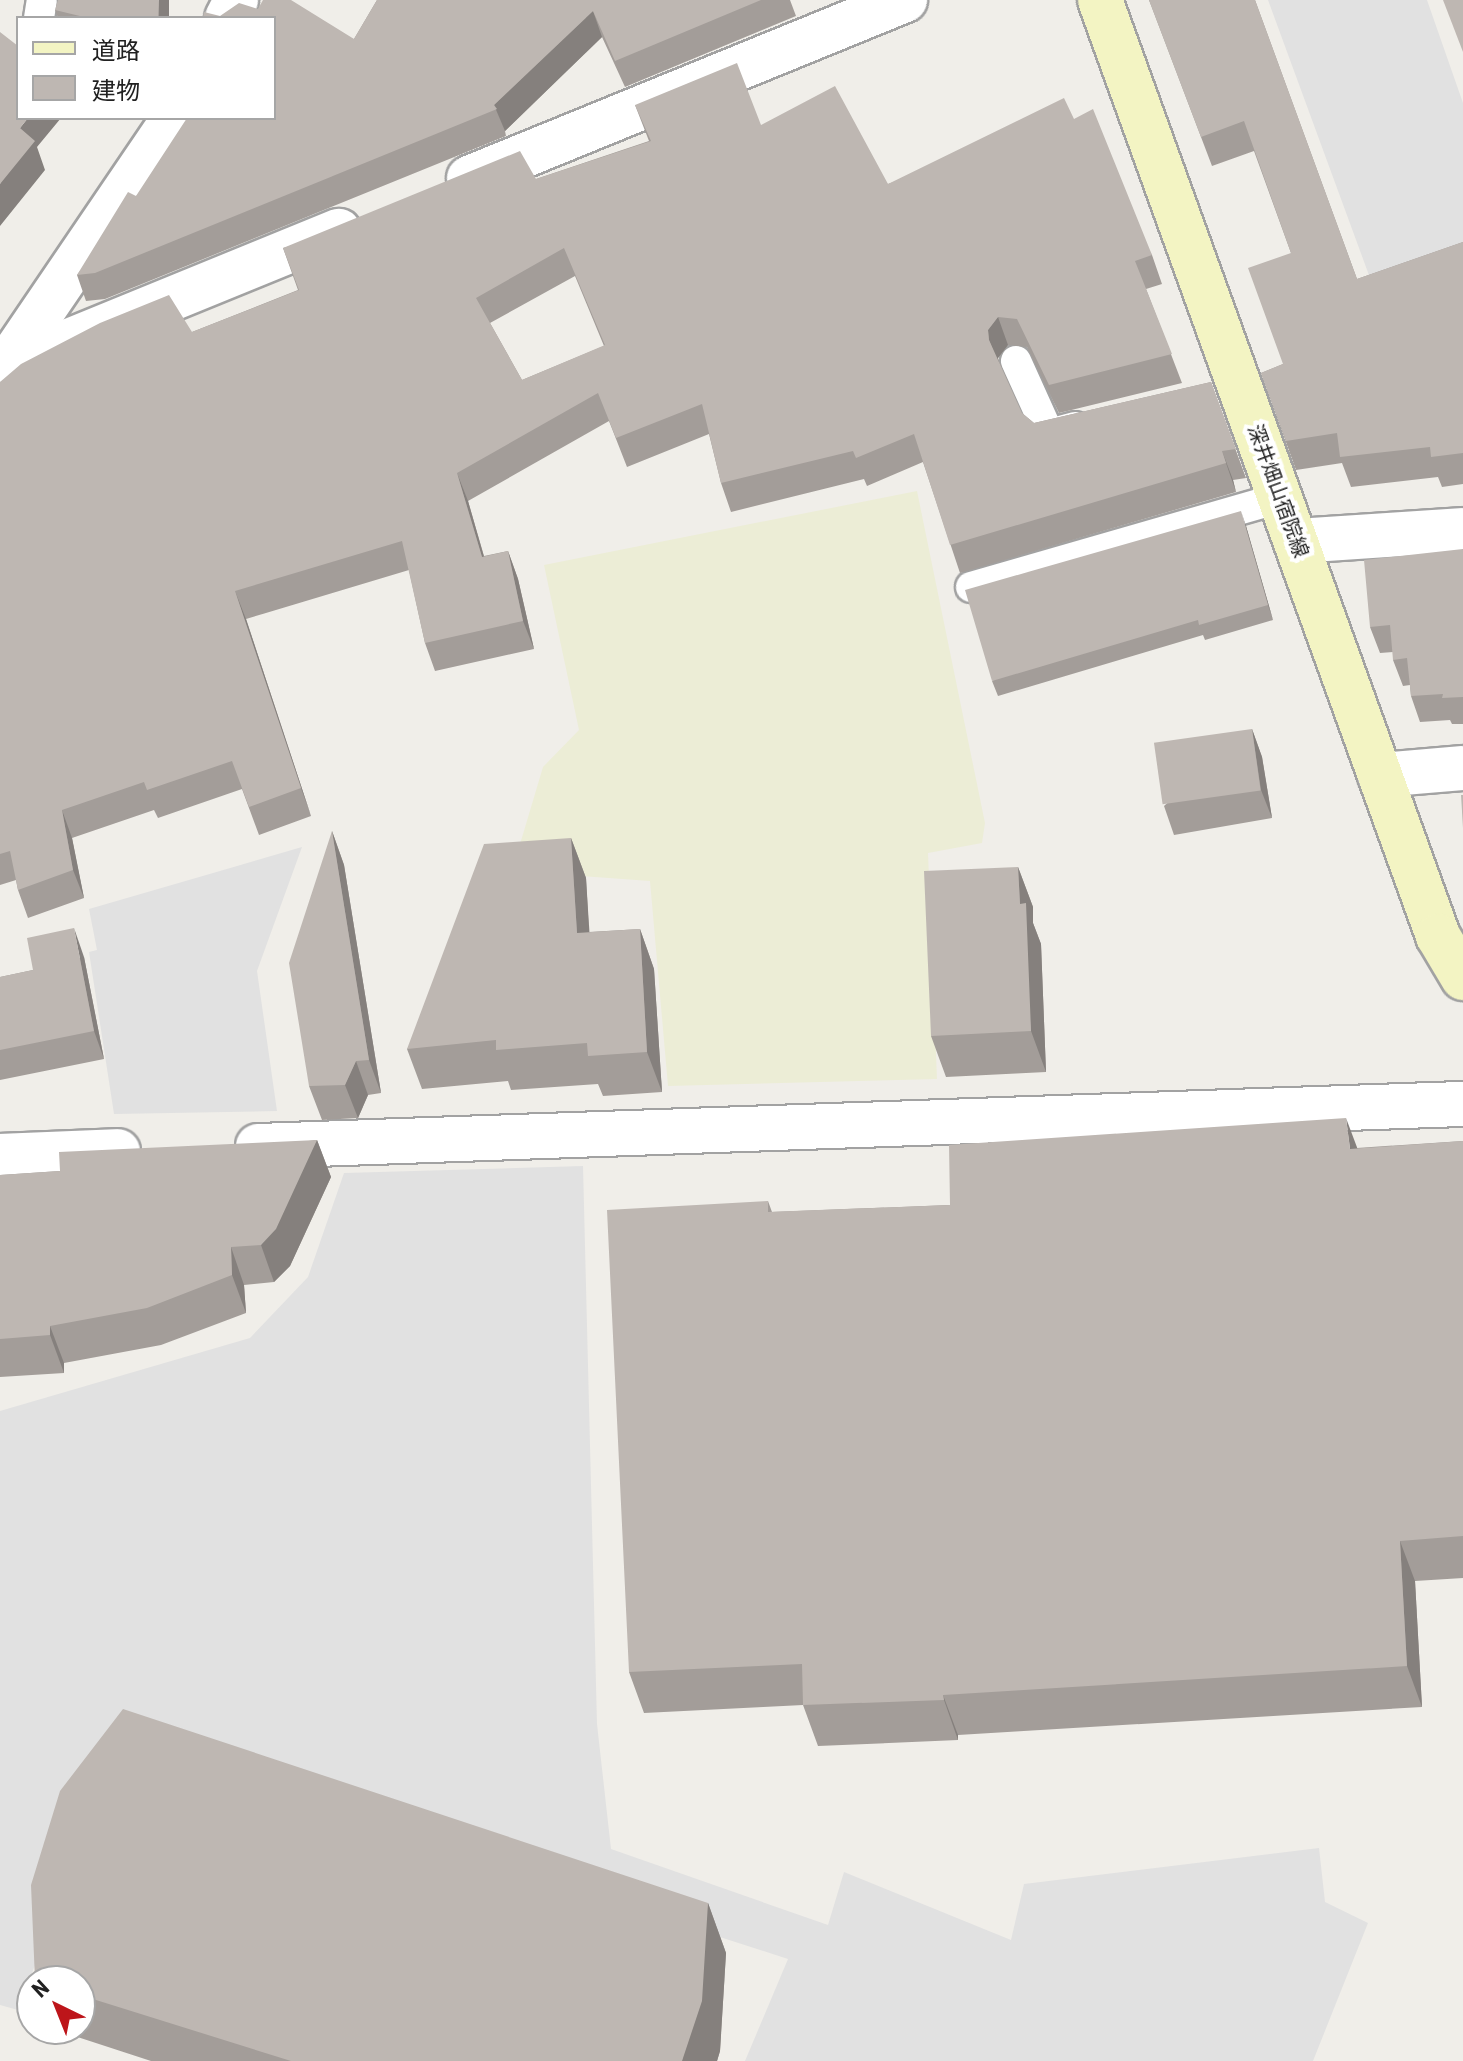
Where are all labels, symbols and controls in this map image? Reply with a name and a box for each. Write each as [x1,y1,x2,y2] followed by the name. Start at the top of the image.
[16,16,276,120] legend
[92,37,140,65] text: 道路
[92,77,140,105] text: 建物
[1243,421,1313,561] street label: 深井畑山宿院線
[16,1965,96,2045] north arrow
[27,1975,54,2002] text: N

